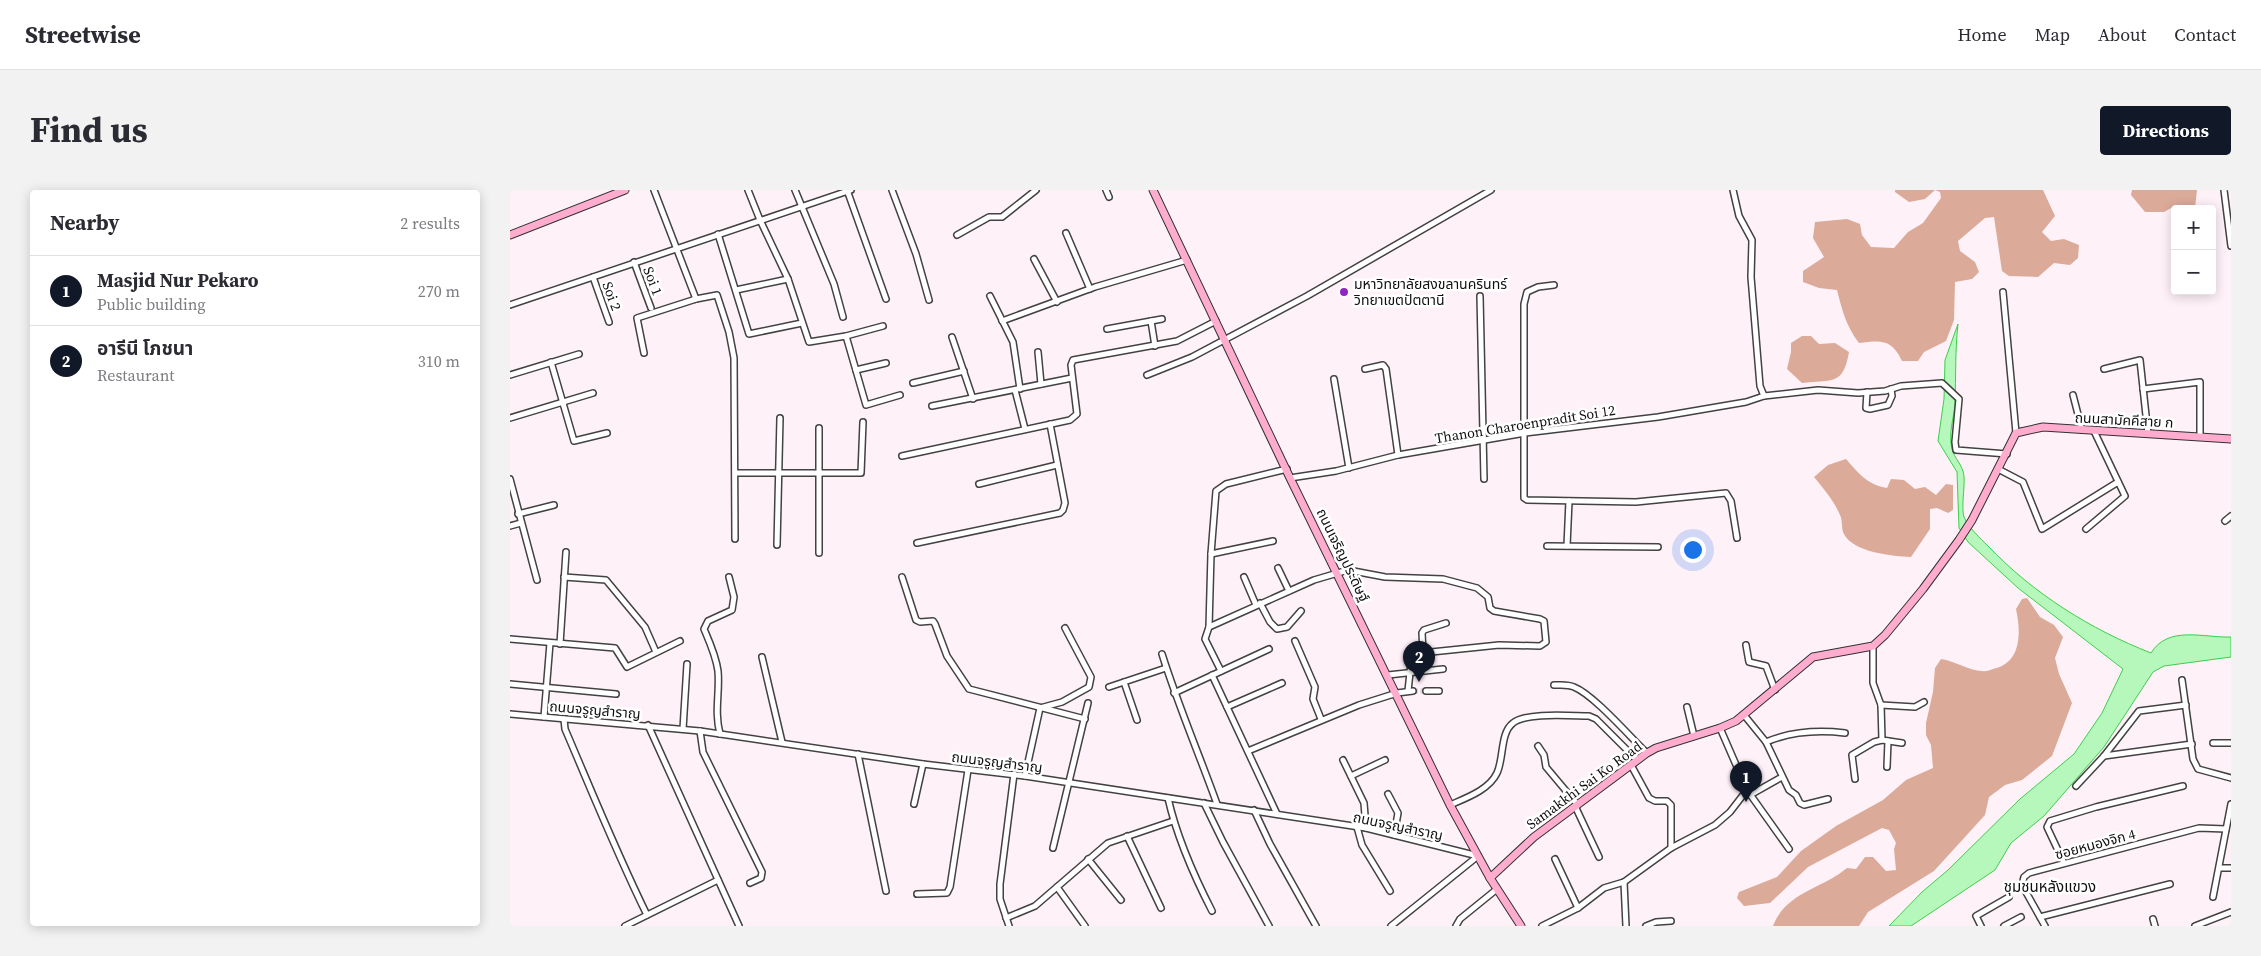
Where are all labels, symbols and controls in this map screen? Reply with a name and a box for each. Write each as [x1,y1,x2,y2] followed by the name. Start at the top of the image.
[25,18,141,51] text: Streetwise
[1958,22,2007,47] text: Home
[2035,22,2070,47] text: Map
[2098,22,2146,47] text: About
[2174,22,2236,47] text: Contact
[30,106,148,154] text: Find us
[2100,106,2231,155] button: Directions
[2171,205,2216,295] map controls
[2171,205,2216,250] button: +
[50,208,120,237] text: Nearby
[400,212,460,234] text: 2 results
[2171,250,2216,295] button: −
[638,264,668,298] street label: Soi 1
[97,267,259,293] text: Masjid Nur Pekaro
[1353,274,1508,310] place label: มหาวิทยาลัยสงขลานครินทร์ วิทยาเขตปัตตานี
[598,279,626,313] street label: Soi 2
[62,280,70,302] text: 1
[418,280,460,302] text: 270 m
[1338,286,1350,298] marker: มหาวิทยาลัยสงขลานครินทร์ วิทยาเขตปัตตานี
[97,293,206,315] text: Public building
[97,335,193,361] text: อารีนี โภชนา
[62,350,70,372] text: 2
[418,350,460,372] text: 310 m
[97,364,175,386] text: Restaurant
[1433,400,1617,448] street label: Thanon Charoenpradit Soi 12
[2074,407,2174,433] street label: ถนนสามัคคีสาย ก
[1312,505,1374,605] street label: ถนนเจริญประดิษฐ์
[1680,537,1706,563] your location
[1403,641,1435,682] pin: 2
[549,696,641,724] street label: ถนนจรูญสำราญ
[1522,736,1646,834] street label: Samakkhi Sai Ko Road
[950,746,1044,778] street label: ถนนจรูญสำราญ
[1730,761,1762,802] pin: 1
[1351,807,1445,845] street label: ถนนจรูญสำราญ
[2053,824,2137,864] street label: ซอยหนองจิก 4
[2004,876,2096,897] district label: ชุมชนหลังแขวง

